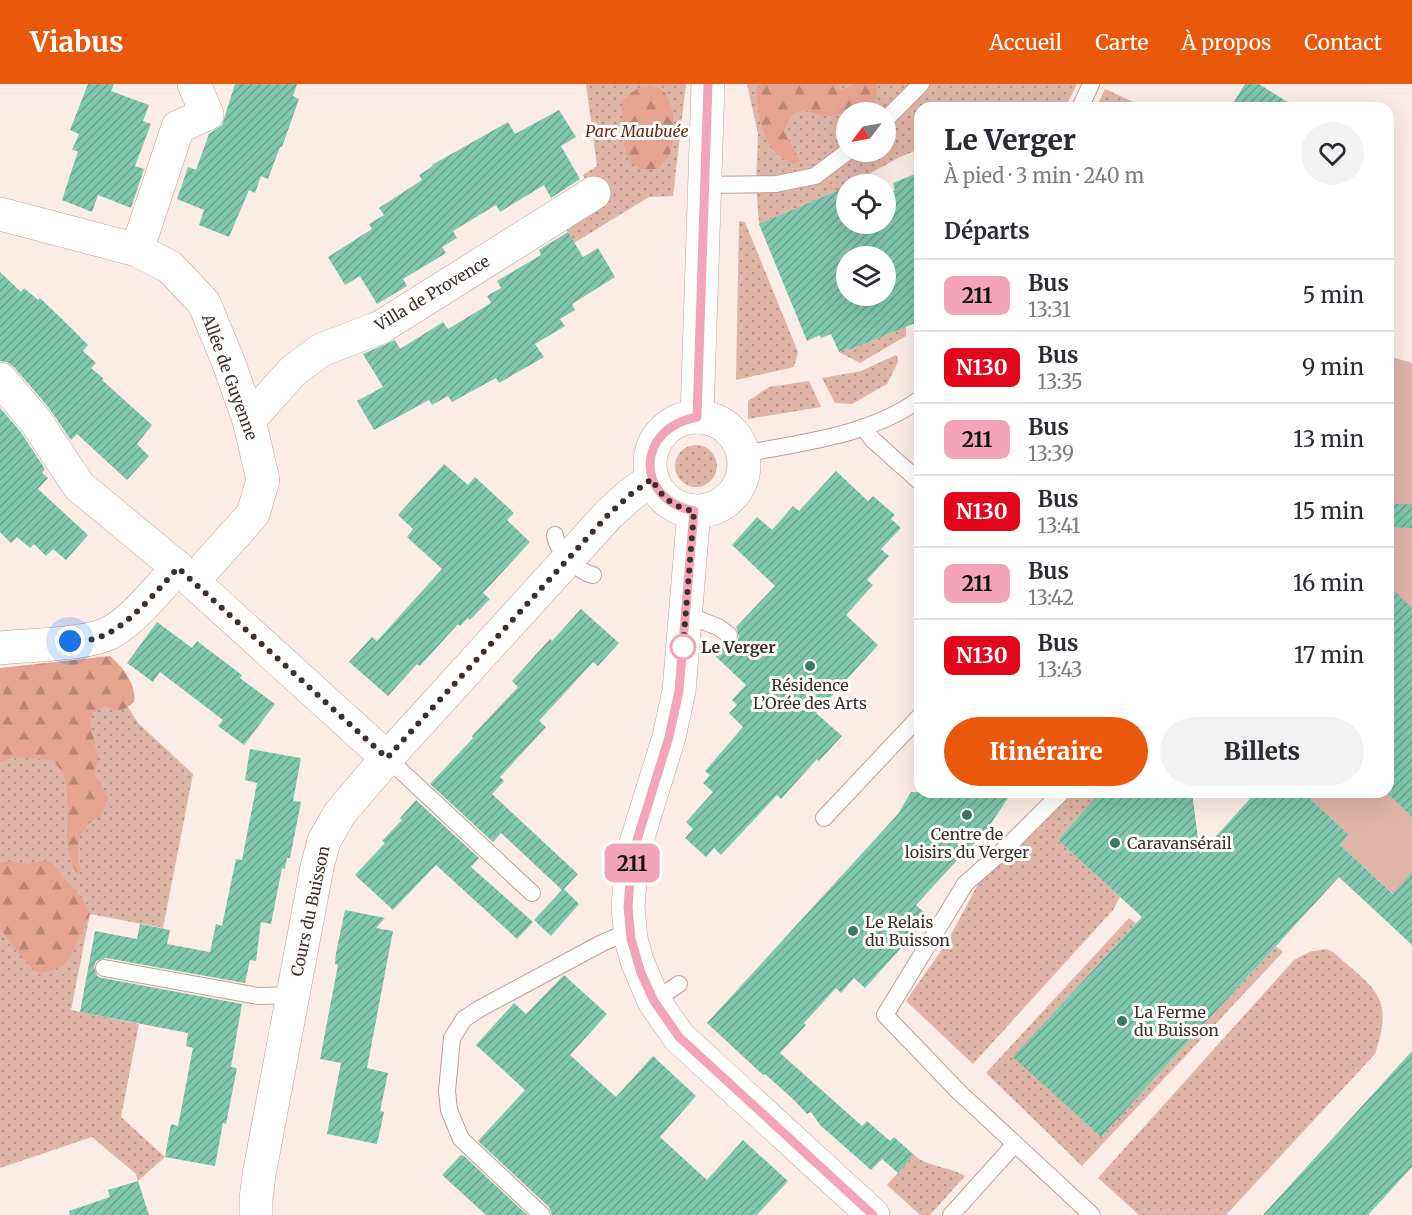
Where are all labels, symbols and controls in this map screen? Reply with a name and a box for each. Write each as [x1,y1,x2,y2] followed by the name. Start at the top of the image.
[30,24,123,60] text: Viabus
[989,29,1062,56] text: Accueil
[1095,29,1149,56] text: Carte
[1182,29,1271,56] text: À propos
[1304,29,1382,56] text: Contact
[836,102,896,162] north arrow
[836,102,896,306] map controls
[585,121,689,141] park label: Parc Maubuée
[944,122,1076,158] text: Le Verger
[1301,122,1364,185] button: heart
[944,163,1144,188] text: À pied · 3 min · 240 m
[836,174,896,234] button: locate
[944,217,1030,245] text: Départs
[836,246,896,306] button: layers
[370,251,493,336] street label: Villa de Provence
[1028,269,1069,297] text: Bus
[1302,281,1364,309] text: 5 min
[962,282,992,309] text: 211
[1028,297,1071,322] text: 13:31
[198,310,262,443] street label: Allée de Guyenne
[1038,341,1078,369] text: Bus
[1302,353,1364,381] text: 9 min
[956,354,1008,381] text: N130
[1038,369,1083,394] text: 13:35
[1028,413,1069,441] text: Bus
[1293,425,1364,453] text: 13 min
[962,426,992,453] text: 211
[1028,441,1074,466] text: 13:39
[1038,485,1078,513] text: Bus
[1293,497,1364,525] text: 15 min
[956,498,1008,525] text: N130
[1038,513,1080,538] text: 13:41
[1028,557,1069,585] text: Bus
[1293,569,1364,597] text: 16 min
[962,570,992,597] text: 211
[1028,585,1074,610] text: 13:42
[55,626,85,656] your location
[1038,629,1078,657] text: Bus
[670,634,696,660] marker: Le Verger
[701,637,776,657] place label: Le Verger
[1294,641,1364,669] text: 17 min
[956,642,1008,669] text: N130
[1038,657,1082,682] text: 13:43
[803,659,817,673] marker: Résidence L’Orée des Arts
[753,675,867,713] place label: Résidence L’Orée des Arts
[944,717,1148,786] button: Itinéraire
[1160,717,1364,786] button: Billets
[960,808,974,822] marker: Centre de loisirs du Verger
[905,824,1029,862] place label: Centre de loisirs du Verger
[1127,833,1232,853] place label: Caravansérail
[1108,836,1122,850] marker: Caravansérail
[286,843,334,978] street label: Cours du Buisson
[598,844,666,882] line badge: 211
[617,850,647,877] text: 211
[865,912,950,950] place label: Le Relais du Buisson
[846,924,860,938] marker: Le Relais du Buisson
[1134,1002,1219,1040] place label: La Ferme du Buisson
[1115,1014,1129,1028] marker: La Ferme du Buisson

